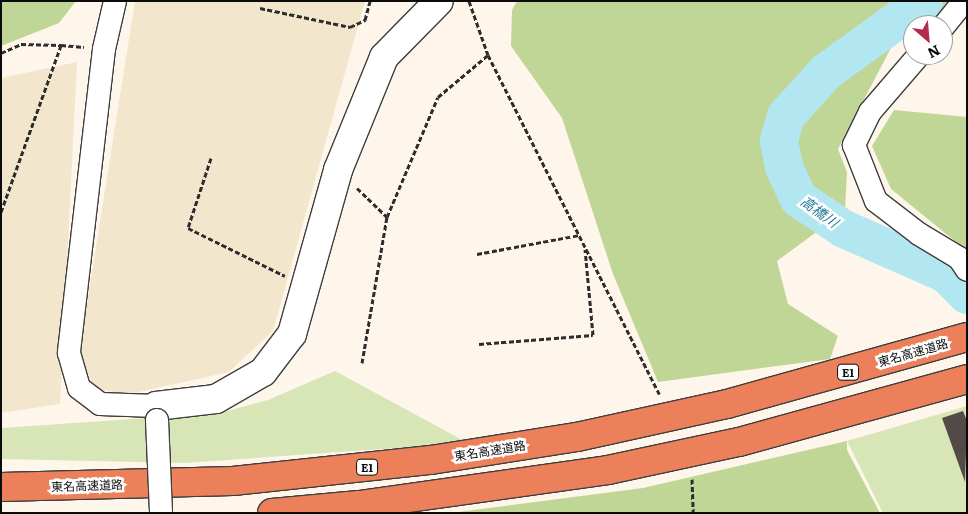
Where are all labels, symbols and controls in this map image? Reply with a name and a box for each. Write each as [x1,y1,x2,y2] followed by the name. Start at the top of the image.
[903,15,953,65] north arrow
[925,41,944,64] text: N
[798,192,842,230] water label: 高橋川
[876,336,950,370] street label: 東名高速道路
[837,364,859,381] road number: E1
[453,438,527,464] street label: 東名高速道路
[356,458,378,476] road number: E1
[51,478,123,494] street label: 東名高速道路

